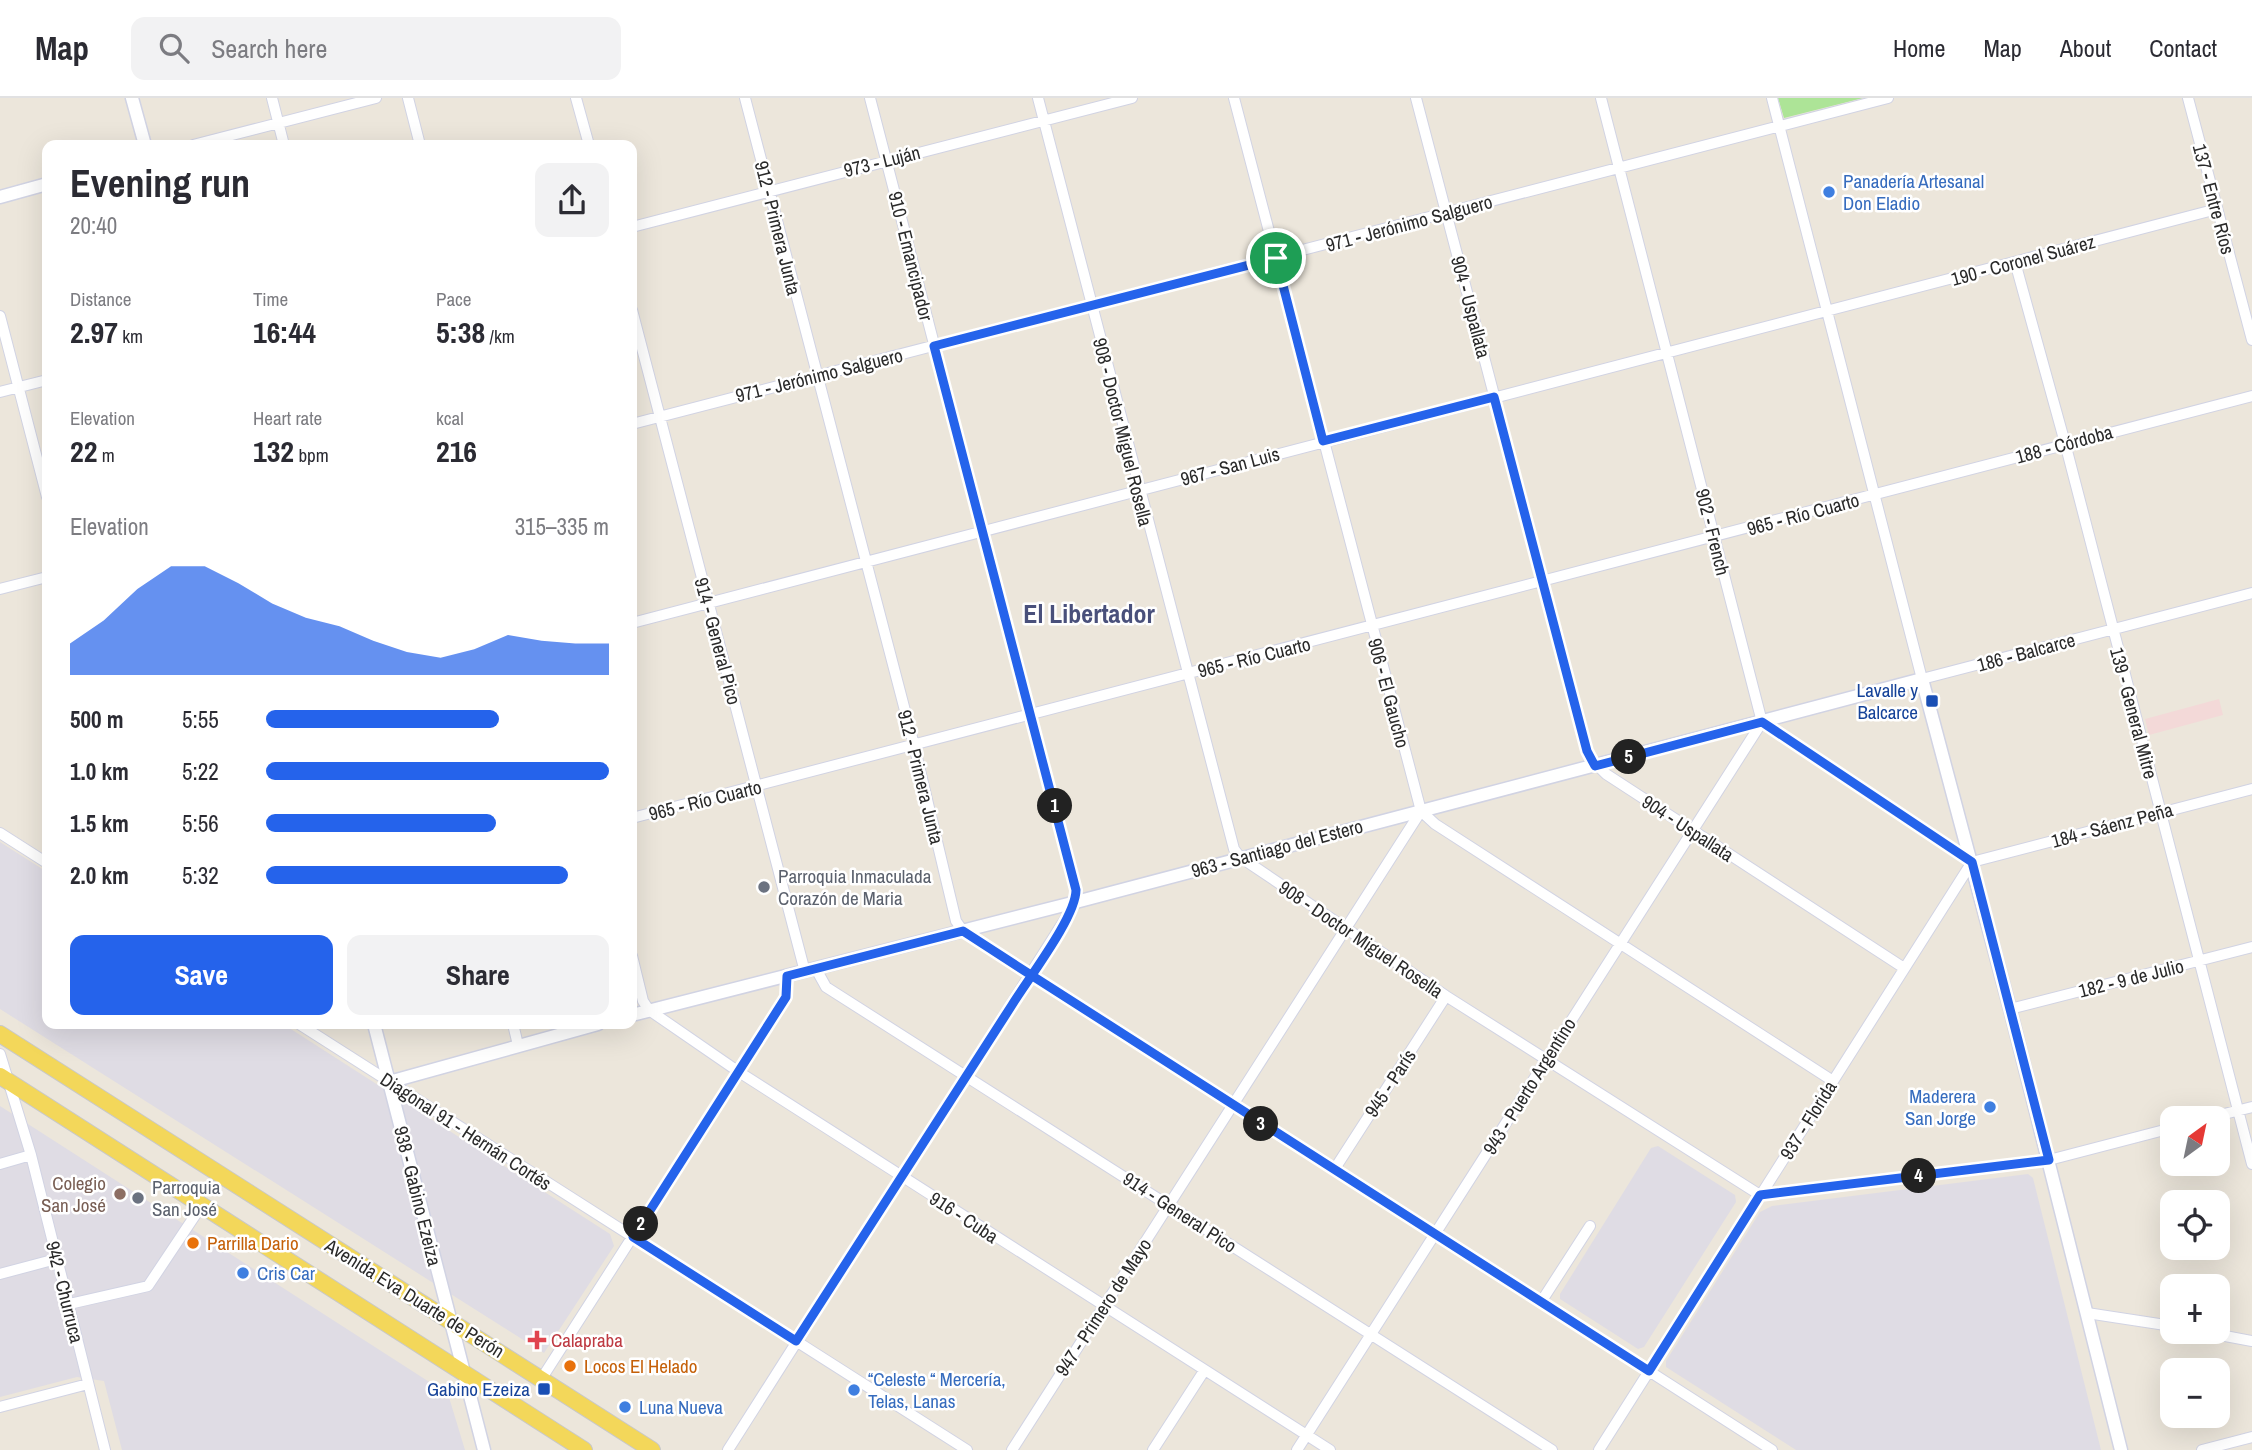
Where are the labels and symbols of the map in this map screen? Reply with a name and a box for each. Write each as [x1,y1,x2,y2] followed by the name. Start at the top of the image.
[841,139,923,183] street label: 973 - Luján
[2187,141,2241,257] street label: 137 - Entre Ríos
[749,158,807,298] street label: 912 - Primera Junta
[1843,168,1984,216] place label: Panadería Artesanal Don Eladio
[1821,184,1837,200] marker: Panadería Artesanal Don Eladio
[1323,188,1495,258] street label: 971 - Jerónimo Salguero
[882,189,940,324] street label: 910 - Emancipador
[1246,228,1306,288] pin
[1948,228,2098,292] street label: 190 - Coronel Suárez
[1445,253,1497,361] street label: 904 - Uspallata
[1087,335,1159,529] street label: 908 - Doctor Miguel Rosella
[733,342,905,408] street label: 971 - Jerónimo Salguero
[2013,418,2116,469] street label: 188 - Córdoba
[1178,440,1283,492] street label: 967 - San Luis
[1690,486,1736,578] street label: 902 - French
[1744,487,1862,541] street label: 965 - Río Cuarto
[689,574,747,708] street label: 914 - General Pico
[1023,596,1155,631] district label: El Libertador
[1974,626,2078,678] street label: 186 - Balcarce
[1195,630,1313,684] street label: 965 - Río Cuarto
[1362,635,1416,751] street label: 906 - El Gaucho
[2104,644,2164,782] street label: 139 - General Mitre
[1857,677,1918,725] place label: Lavalle y Balcarce
[1924,693,1940,709] marker: Lavalle y Balcarce
[892,707,950,847] street label: 912 - Primera Junta
[1612,740,1646,774] pin: 5
[646,773,764,827] street label: 965 - Río Cuarto
[1038,788,1072,824] pin: 1
[1637,789,1739,868] street label: 904 - Uspallata
[2048,796,2176,854] street label: 184 - Sáenz Peña
[1188,813,1366,883] street label: 963 - Santiago del Estero
[778,863,932,911] place label: Parroquia Inmaculada Corazón de Maria
[1274,874,1449,1004] street label: 908 - Doctor Miguel Rosella
[756,879,772,895] marker: Parroquia Inmaculada Corazón de Maria
[2076,952,2186,1004] street label: 182 - 9 de Julio
[1476,1013,1582,1159] street label: 943 - Puerto Argentino
[1358,1044,1422,1122] street label: 945 - París
[375,1066,557,1196] street label: Diagonal 91 - Hernán Cortés
[1774,1075,1843,1164] street label: 937 - Florida
[1905,1083,1976,1131] place label: Maderera San Jorge
[1982,1099,1998,1115] marker: Maderera San Jorge
[2160,1106,2230,1176] north arrow
[1244,1107,1278,1142] pin: 3
[388,1124,448,1269] street label: 938 - Gabino Ezeiza
[1902,1158,1937,1194] pin: 4
[1118,1165,1242,1259] street label: 914 - General Pico
[41,1170,106,1218] place label: Colegio San José
[152,1174,221,1222] place label: Parroquia San José
[925,1185,1004,1249] street label: 916 - Cuba
[112,1186,128,1202] marker: Colegio San José
[130,1190,146,1206] marker: Parroquia San José
[624,1206,658,1242] pin: 2
[207,1230,299,1256] place label: Parrilla Dario
[320,1232,510,1364] street label: Avenida Eva Duarte de Perón
[1049,1233,1157,1381] street label: 947 - Primero de Mayo
[185,1235,201,1251] marker: Parrilla Dario
[40,1238,90,1346] street label: 942 - Churruca
[257,1260,316,1286] place label: Cris Car
[235,1265,251,1281] marker: Cris Car
[551,1327,623,1353] place label: Calapraba
[529,1332,545,1348] marker: Calapraba
[584,1353,697,1379] place label: Locos El Helado
[562,1358,578,1374] marker: Locos El Helado
[868,1366,1006,1414] place label: “Celeste “ Mercería, Telas, Lanas
[427,1376,530,1402] place label: Gabino Ezeiza
[536,1381,552,1397] marker: Gabino Ezeiza
[846,1382,862,1398] marker: “Celeste “ Mercería, Telas, Lanas
[639,1394,723,1420] place label: Luna Nueva
[617,1399,633,1415] marker: Luna Nueva

